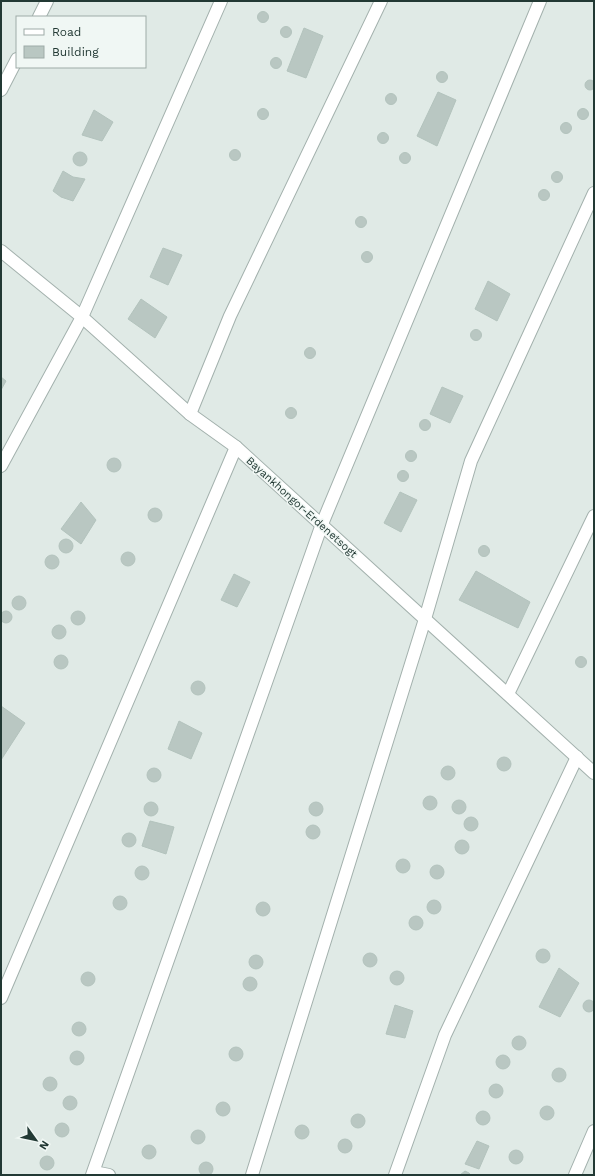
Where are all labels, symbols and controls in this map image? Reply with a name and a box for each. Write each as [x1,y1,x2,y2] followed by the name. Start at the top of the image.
[16,16,146,68] legend
[52,25,81,39] text: Road
[52,45,99,59] text: Building
[243,454,360,561] street label: Bayankhongor-Erdenetsogt
[16,1120,56,1160] north arrow
[36,1138,52,1152] text: N

